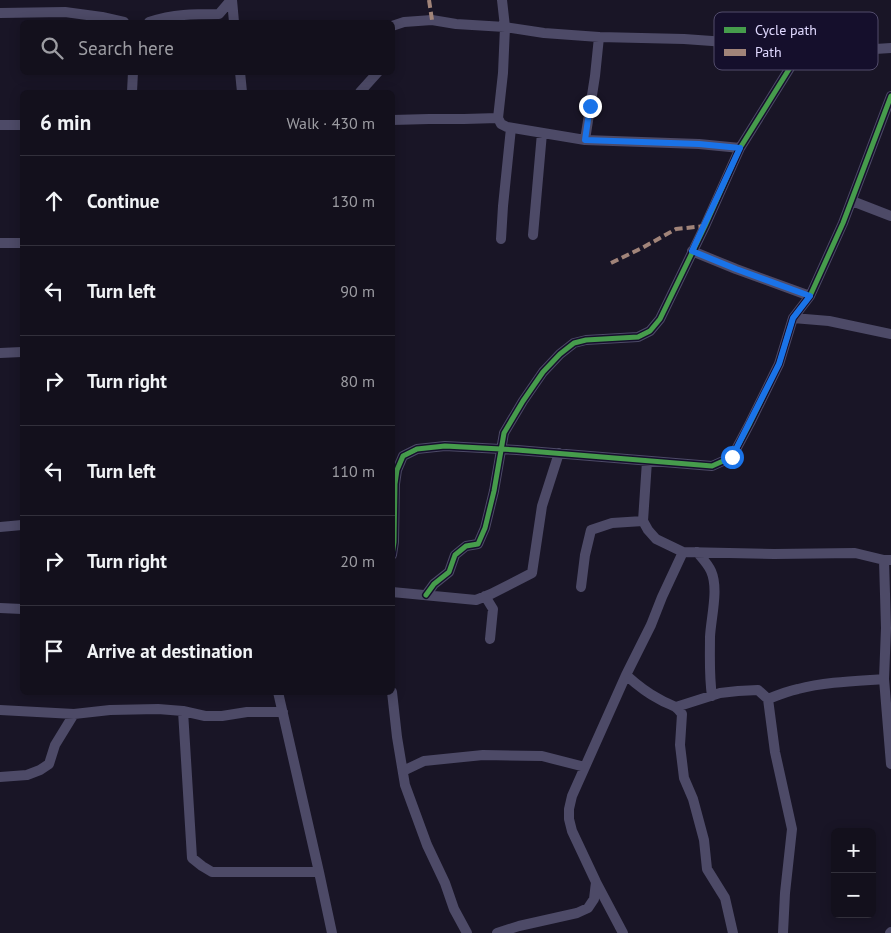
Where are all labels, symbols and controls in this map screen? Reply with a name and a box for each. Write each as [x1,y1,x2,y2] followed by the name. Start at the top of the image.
[714,12,878,70] legend
[20,20,395,75] search box
[755,21,817,39] text: Cycle path
[38,34,66,62] icon: search
[78,36,174,60] text: Search here
[755,43,782,61] text: Path
[579,95,602,118] route end
[40,109,91,136] text: 6 min
[286,113,375,133] text: Walk · 430 m
[40,187,68,215] icon: ahead
[87,189,159,213] text: Continue
[332,191,375,211] text: 130 m
[40,277,68,305] icon: left
[87,279,156,303] text: Turn left
[340,281,375,301] text: 90 m
[40,367,68,395] icon: right
[87,369,167,393] text: Turn right
[340,371,375,391] text: 80 m
[721,446,744,469] route start
[40,457,68,485] icon: left
[87,459,156,483] text: Turn left
[332,461,375,481] text: 110 m
[40,547,68,575] icon: right
[87,549,167,573] text: Turn right
[340,551,375,571] text: 20 m
[40,637,68,665] icon: arrive
[87,639,253,663] text: Arrive at destination
[831,828,876,918] map controls
[831,828,876,873] button: +
[831,873,876,918] button: −

